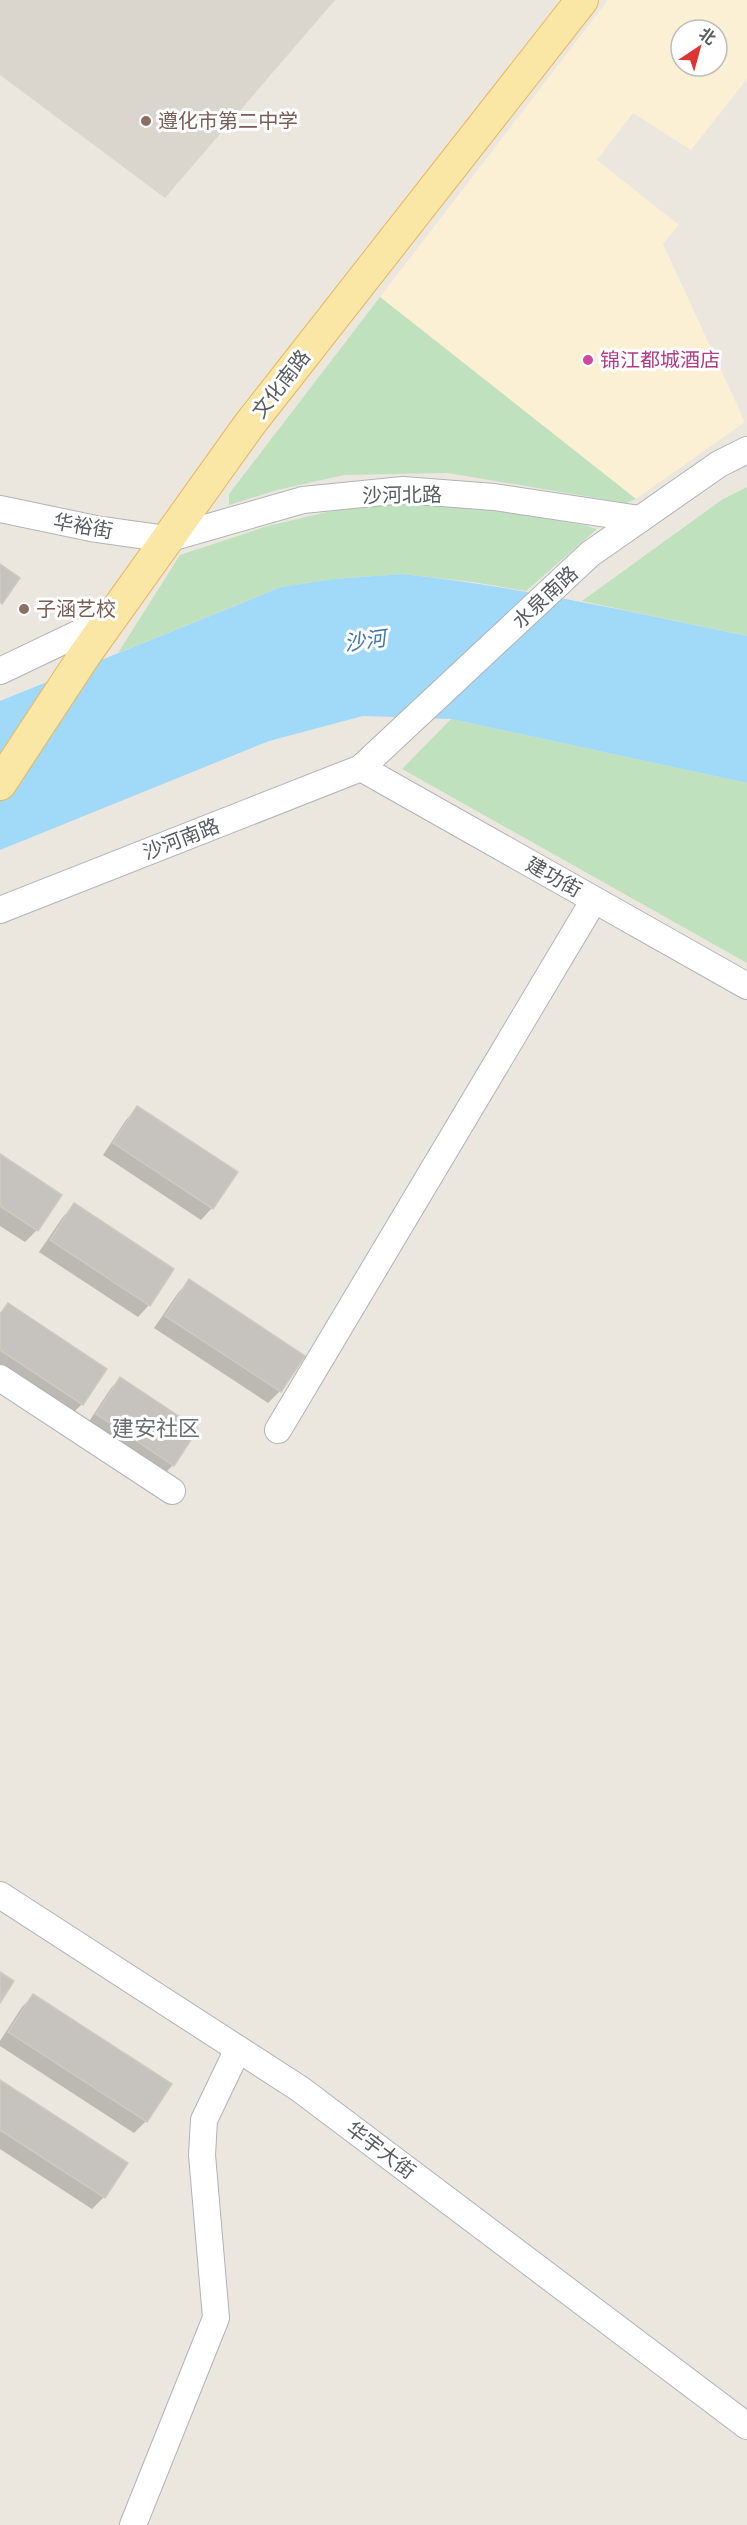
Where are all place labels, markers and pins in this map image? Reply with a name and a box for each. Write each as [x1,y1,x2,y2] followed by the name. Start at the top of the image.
[158,109,298,133] place label: 遵化市第二中学
[139,114,153,128] marker: 遵化市第二中学
[600,348,720,372] place label: 锦江都城酒店
[581,353,595,367] marker: 锦江都城酒店
[36,597,116,621] place label: 子涵艺校
[17,602,31,616] marker: 子涵艺校

